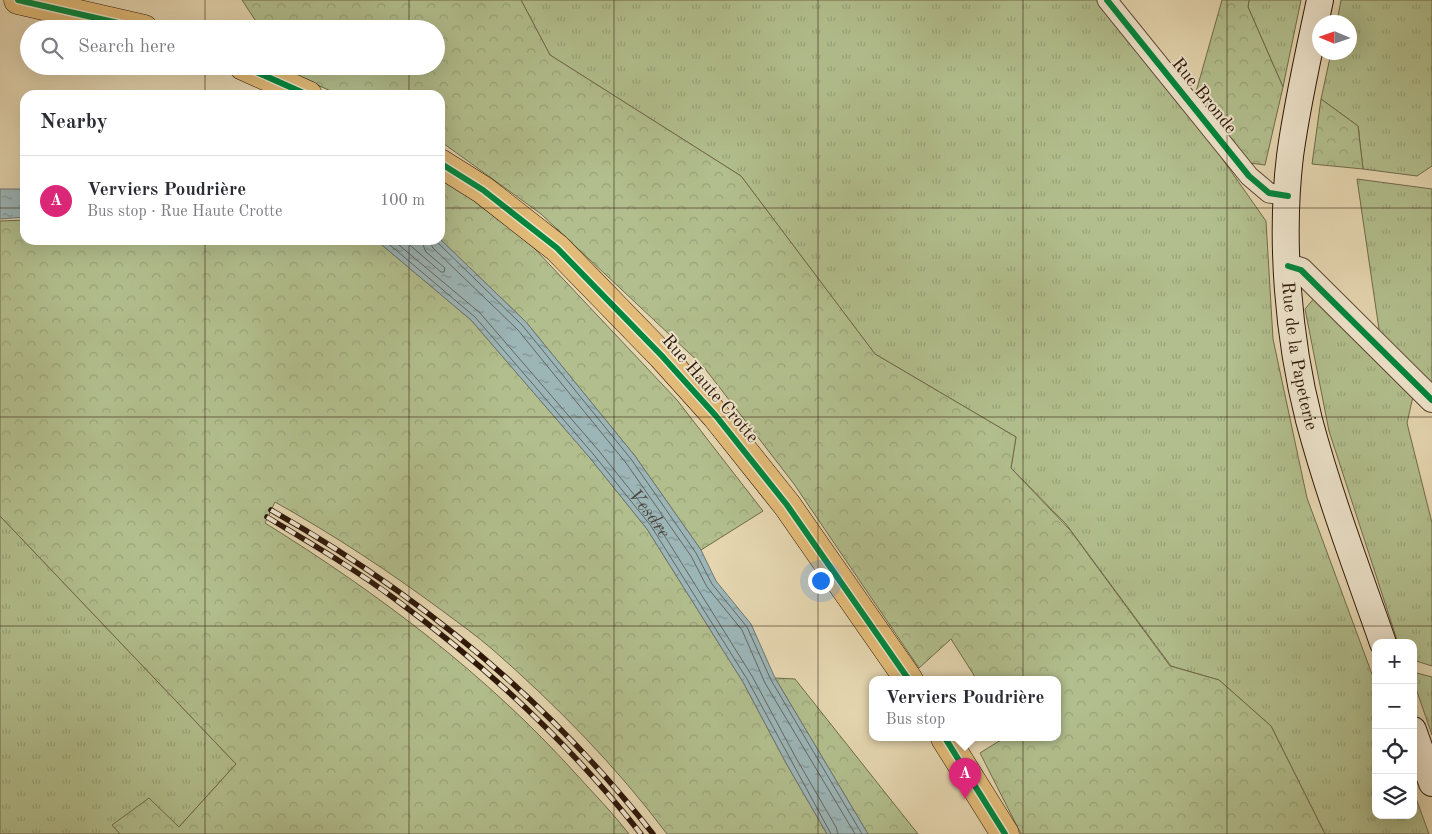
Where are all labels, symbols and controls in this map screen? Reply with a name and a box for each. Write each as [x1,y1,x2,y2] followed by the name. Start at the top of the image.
[1312,15,1357,60] north arrow
[20,20,445,75] search box
[38,34,66,62] icon: search
[78,38,175,57] text: Search here
[1168,55,1240,137] street label: Rue Bronde
[40,112,108,133] text: Nearby
[87,181,246,200] text: Verviers Poudrière
[50,193,62,209] text: A
[380,193,425,209] text: 100 m
[87,204,282,220] text: Bus stop · Rue Haute Crotte
[1278,281,1320,432] street label: Rue de la Papeterie
[658,331,762,447] street label: Rue Haute Crotte
[624,486,673,542] water label: Vesdre
[808,568,834,594] your location
[1372,639,1417,819] map controls
[1372,639,1417,684] button: +
[869,676,1061,741] popup
[1372,684,1417,729] button: −
[885,689,1045,708] text: Verviers Poudrière
[885,712,945,728] text: Bus stop
[1372,729,1417,774] button: locate
[949,758,981,799] pin: A
[1372,774,1417,819] button: layers

